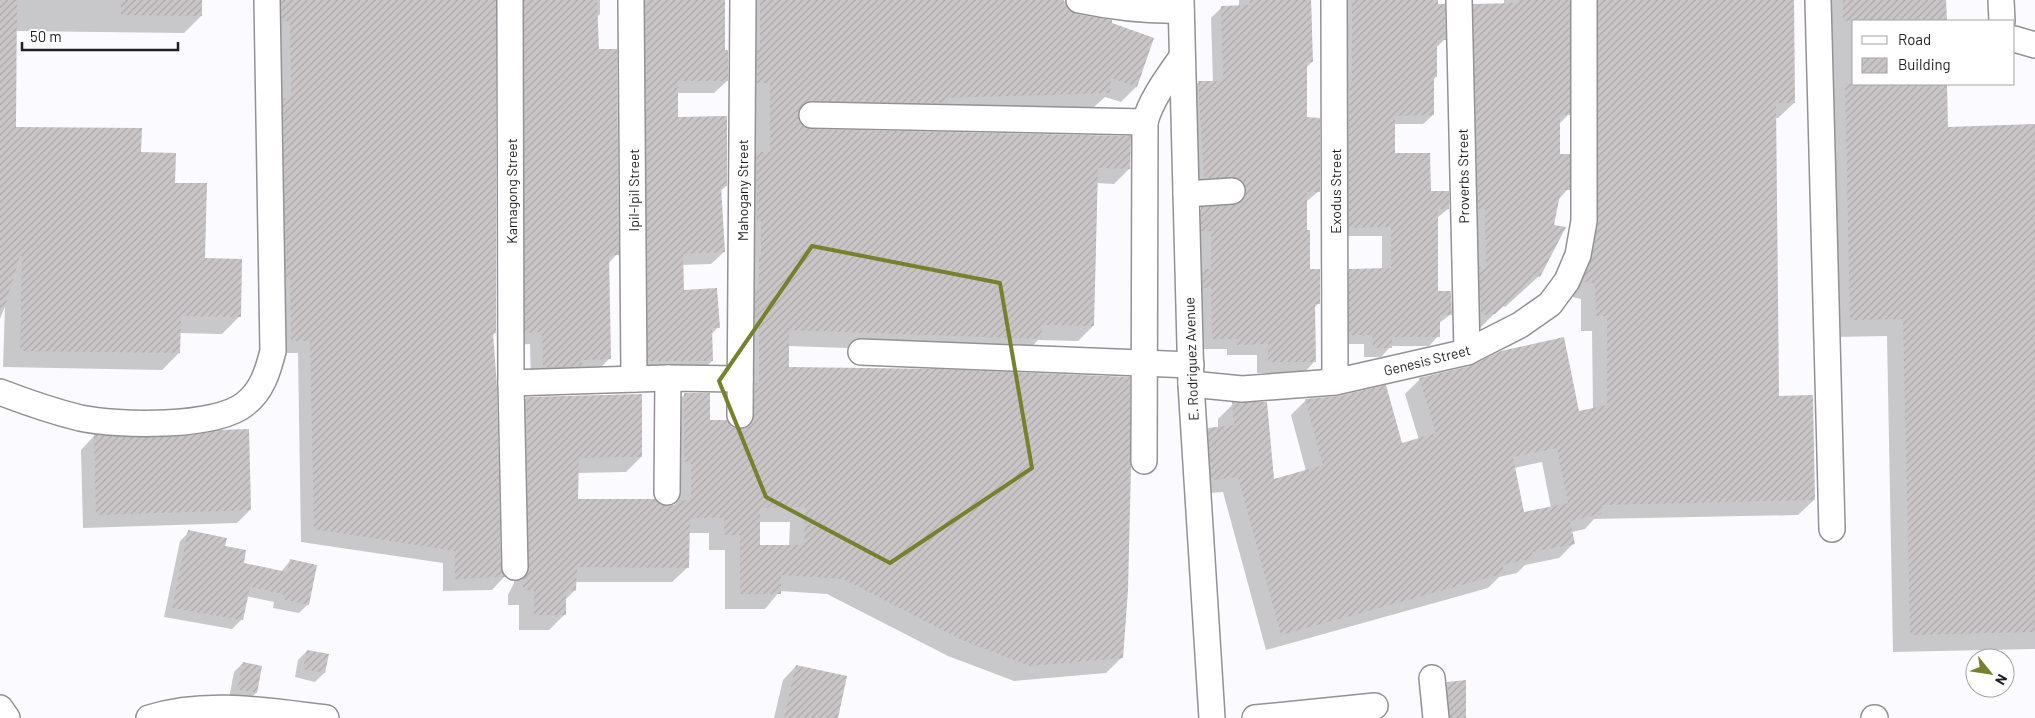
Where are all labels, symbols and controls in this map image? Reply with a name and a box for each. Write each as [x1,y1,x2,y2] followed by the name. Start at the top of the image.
[22,20,179,52] scale bar
[1852,20,2015,85] legend
[30,27,62,45] text: 50 m
[1898,30,1931,48] text: Road
[1898,55,1951,73] text: Building
[1454,128,1472,224] street label: Proverbs Street
[503,138,520,244] street label: Kamagong Street
[734,139,751,241] street label: Mahogany Street
[1327,148,1344,234] street label: Exodus Street
[625,149,642,231] street label: Ipil-Ipil Street
[1180,297,1202,421] street label: E. Rodriguez Avenue
[1382,341,1472,379] street label: Genesis Street
[1965,648,2015,698] north arrow
[1992,671,2011,688] text: N

